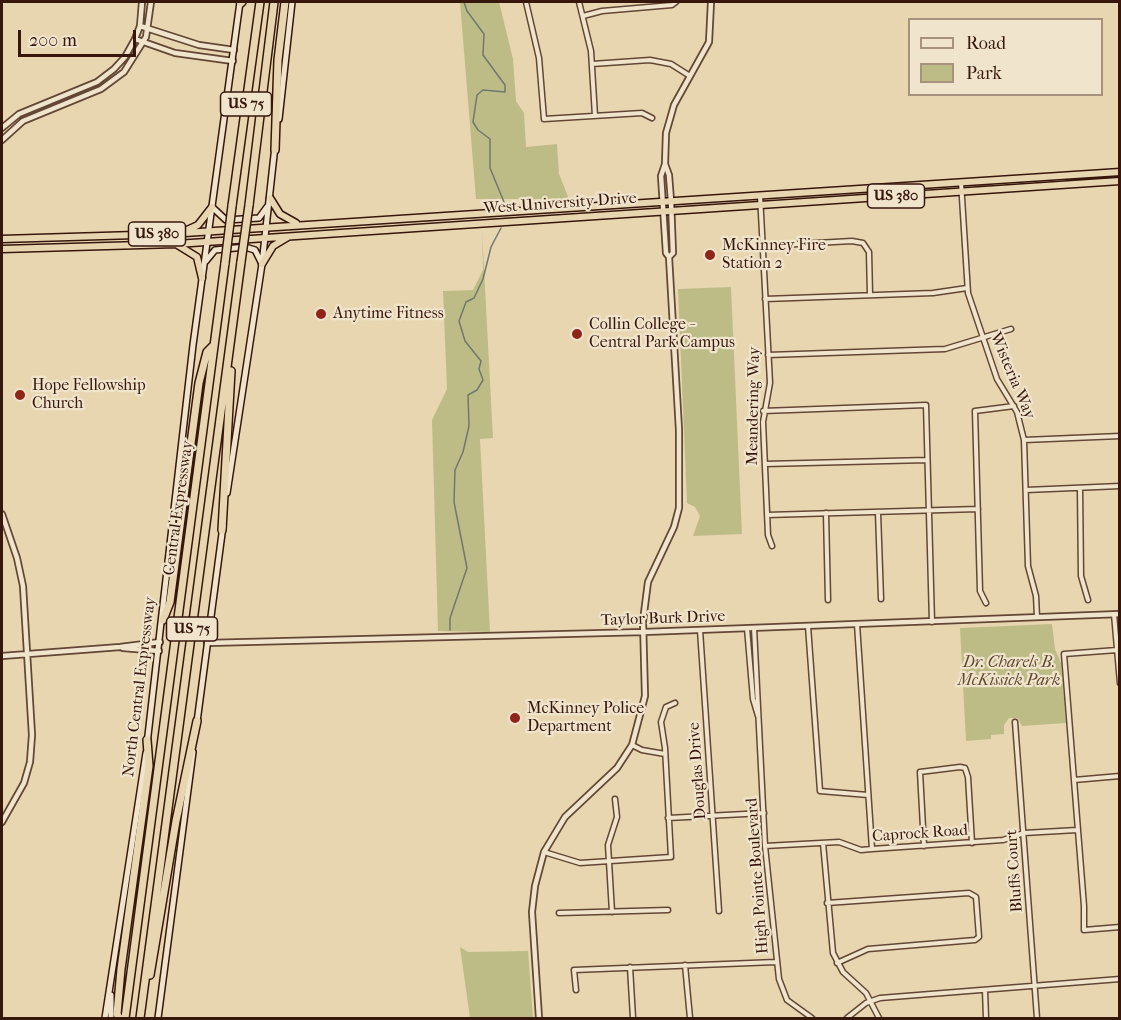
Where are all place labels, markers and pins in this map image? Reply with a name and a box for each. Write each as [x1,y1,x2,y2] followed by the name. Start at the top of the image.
[722,236,826,274] place label: McKinney Fire Station 2
[703,248,717,262] marker: McKinney Fire Station 2
[333,304,444,324] place label: Anytime Fitness
[314,307,328,321] marker: Anytime Fitness
[589,315,735,353] place label: Collin College - Central Park Campus
[570,327,584,341] marker: Collin College - Central Park Campus
[32,376,146,414] place label: Hope Fellowship Church
[13,388,27,402] marker: Hope Fellowship Church
[527,699,644,737] place label: McKinney Police Department
[508,711,522,725] marker: McKinney Police Department

